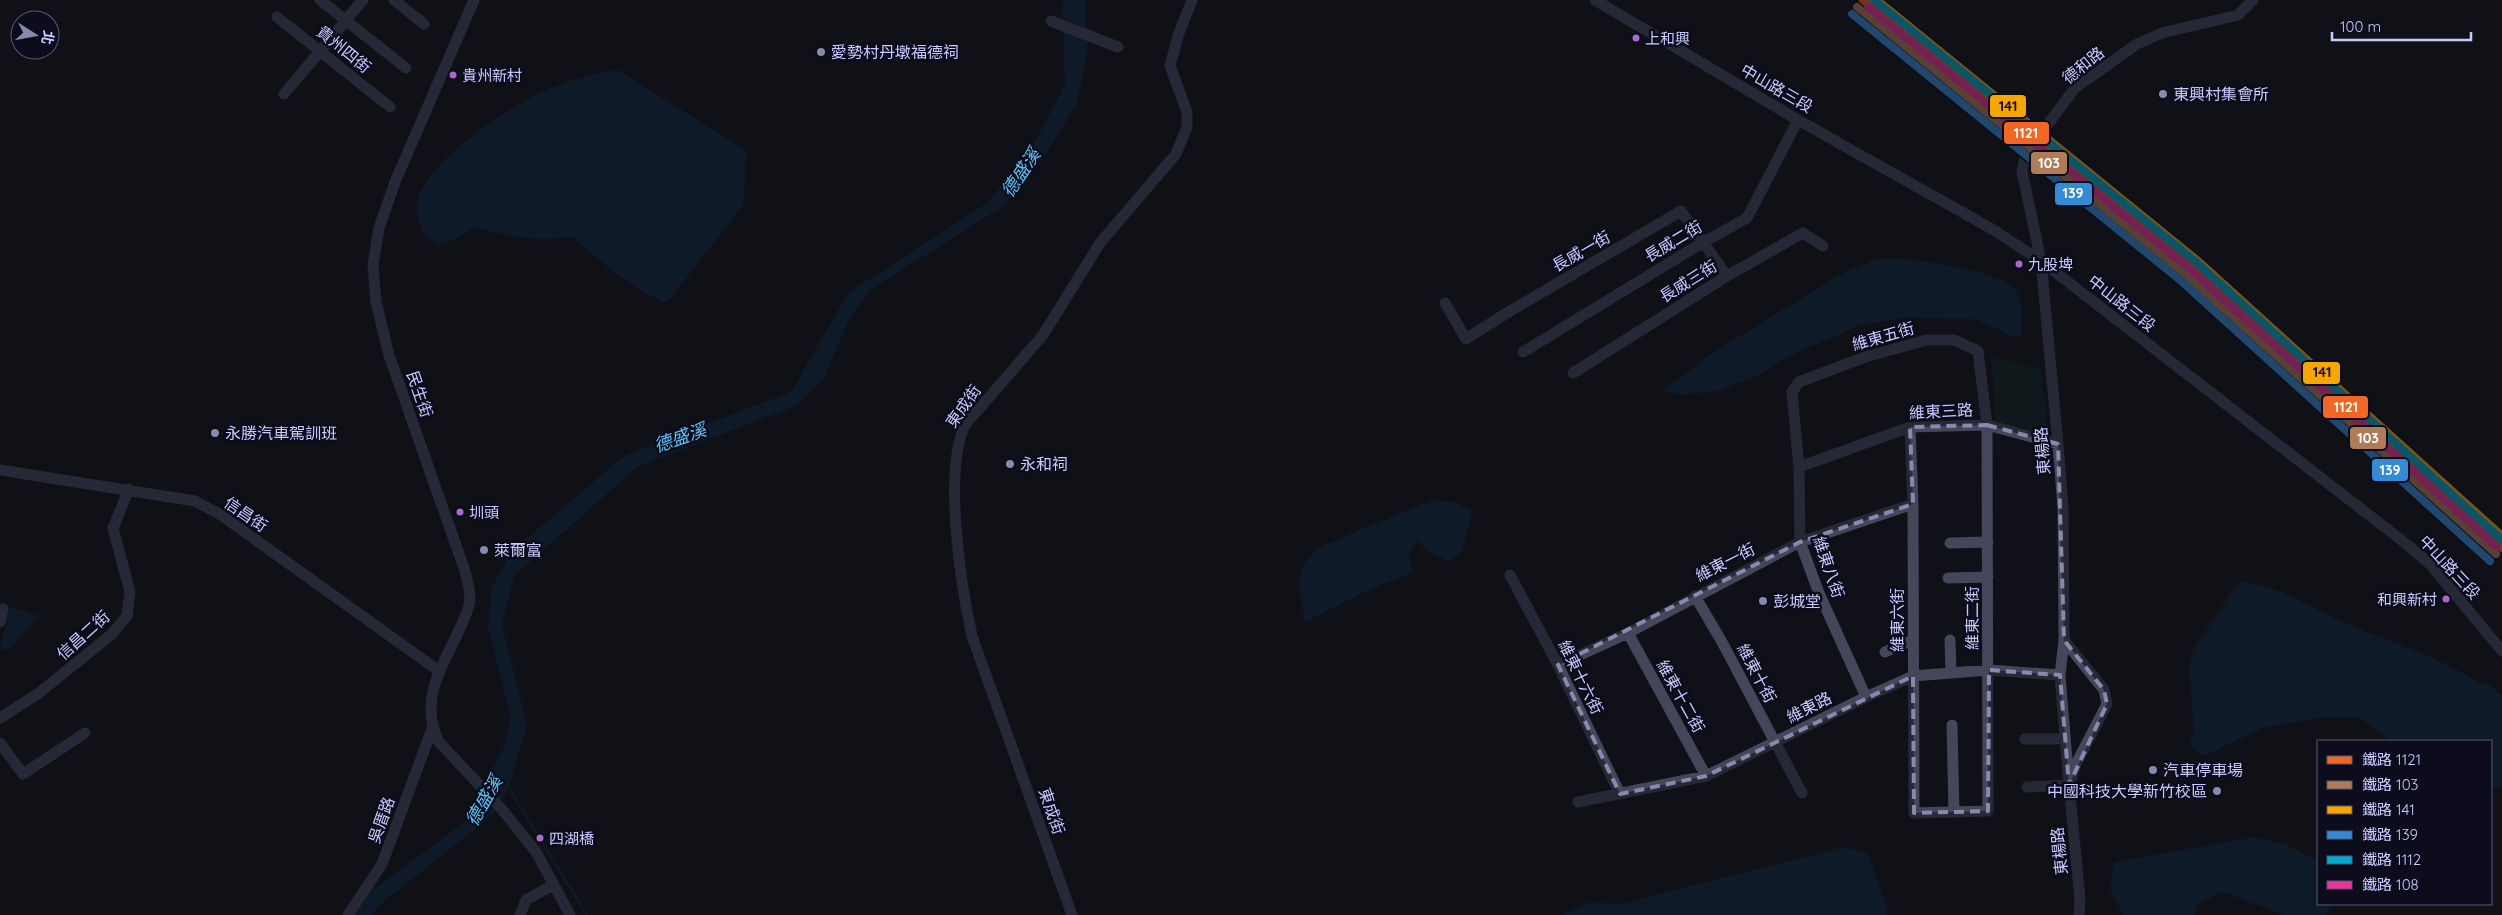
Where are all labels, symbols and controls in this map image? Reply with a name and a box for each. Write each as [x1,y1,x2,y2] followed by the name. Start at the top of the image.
[10,10,60,60] north arrow
[2332,10,2471,42] scale bar
[2340,17,2381,36] text: 100 m
[313,21,375,77] street label: 貴州四街
[38,29,58,46] text: 北
[1645,29,1690,48] place label: 上和興
[1631,33,1641,43] marker: 上和興
[831,42,959,62] place label: 愛勢村丹墩福德祠
[2058,42,2108,88] street label: 德和路
[815,46,827,58] marker: 愛勢村丹墩福德祠
[1737,59,1817,117] street label: 中山路三段
[462,66,522,85] place label: 貴州新村
[448,70,458,80] marker: 貴州新村
[2173,84,2269,104] place label: 東興村集會所
[2157,88,2169,100] marker: 東興村集會所
[1989,94,2027,118] line badge: 141
[1999,97,2017,115] text: 141
[2003,121,2050,145] line badge: 1121
[2014,124,2038,142] text: 1121
[996,141,1047,202] water label: 德盛溪
[2030,151,2068,175] line badge: 103
[2038,154,2060,172] text: 103
[2054,182,2093,206] line badge: 139
[2063,184,2084,202] text: 139
[1640,216,1706,266] street label: 長威二街
[1548,226,1614,276] street label: 長威一街
[2028,255,2073,274] place label: 九股埤
[1656,256,1720,306] street label: 長威三街
[2014,259,2024,269] marker: 九股埤
[2084,270,2160,336] street label: 中山路三段
[1849,318,1917,354] street label: 維東五街
[2302,361,2341,385] line badge: 141
[2313,363,2331,381] text: 141
[403,368,437,420] street label: 民生街
[941,381,985,431] street label: 東成街
[2322,395,2369,419] line badge: 1121
[2334,398,2358,416] text: 1121
[1909,399,1973,423] street label: 維東三路
[651,417,712,457] water label: 德盛溪
[225,423,337,443] place label: 永勝汽車駕訓班
[2030,426,2054,476] street label: 東楊路
[2349,426,2387,450] line badge: 103
[209,427,221,439] marker: 永勝汽車駕訓班
[2357,429,2379,447] text: 103
[1020,454,1068,474] place label: 永和祠
[1004,458,1016,470] marker: 永和祠
[2371,458,2409,482] line badge: 139
[2380,461,2401,479] text: 139
[221,492,271,536] street label: 信昌街
[469,503,499,522] place label: 圳頭
[455,507,465,517] marker: 圳頭
[2415,531,2485,603] street label: 中山路三段
[1809,533,1849,601] street label: 維東八街
[1692,539,1758,585] street label: 維東一街
[494,540,542,560] place label: 萊爾富
[478,544,490,556] marker: 萊爾富
[1962,586,1982,650] street label: 維東二街
[1887,588,1907,652] street label: 維東六街
[2377,590,2437,609] place label: 和興新村
[1773,591,1821,611] place label: 彭城堂
[2441,594,2451,604] marker: 和興新村
[1757,595,1769,607] marker: 彭城堂
[53,606,113,664] street label: 信昌二街
[1554,637,1608,717] street label: 維東十六街
[1733,640,1781,706] street label: 維東十街
[1653,656,1709,736] street label: 維東十二街
[1783,687,1835,727] street label: 維東路
[2317,740,2492,905] legend
[2362,750,2421,769] text: 鐵路 1121
[2163,760,2243,780] place label: 汽車停車場
[2147,764,2159,776] marker: 汽車停車場
[460,769,509,830] water label: 德盛溪
[2362,775,2419,794] text: 鐵路 103
[2047,781,2207,801] place label: 中國科技大學新竹校區
[1035,785,1069,837] street label: 東成街
[2211,785,2223,797] marker: 中國科技大學新竹校區
[363,794,399,846] street label: 吳厝路
[2362,800,2415,819] text: 鐵路 141
[2362,825,2418,844] text: 鐵路 139
[2047,826,2071,876] street label: 東楊路
[549,829,594,848] place label: 四湖橋
[535,833,545,843] marker: 四湖橋
[2362,850,2421,869] text: 鐵路 1112
[2362,875,2419,894] text: 鐵路 108

